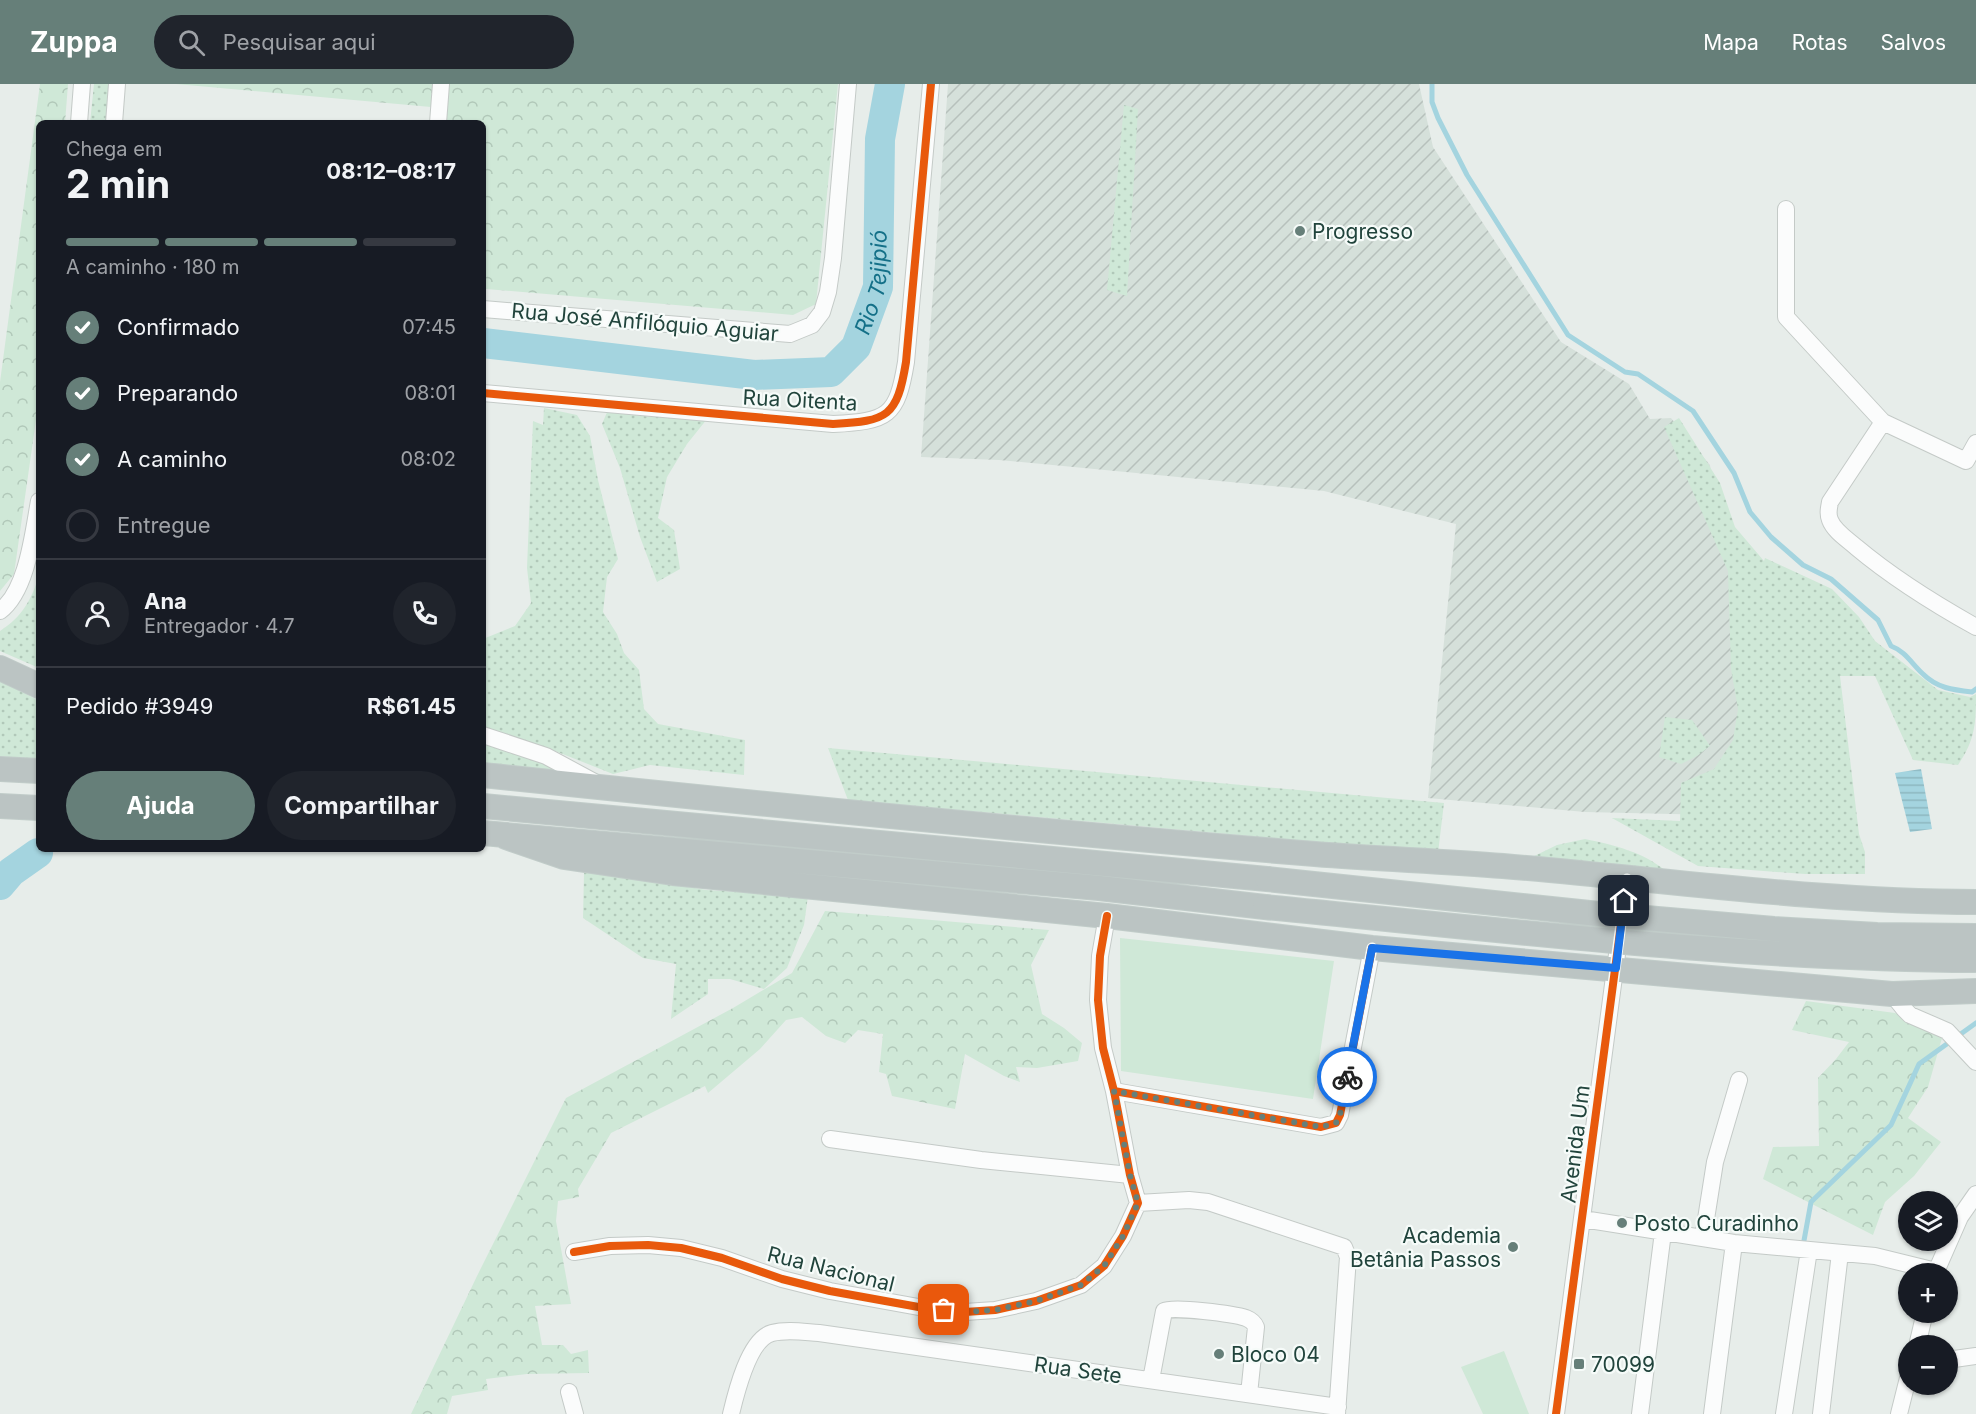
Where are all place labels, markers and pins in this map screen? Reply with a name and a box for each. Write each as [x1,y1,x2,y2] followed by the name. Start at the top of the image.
[1312,219,1413,244] place label: Progresso
[1293,224,1307,238] marker: Progresso
[1598,875,1649,926] pin
[1634,1211,1799,1236] place label: Posto Curadinho
[1615,1216,1629,1230] marker: Posto Curadinho
[1350,1223,1501,1272] place label: Academia Betânia Passos
[1506,1240,1520,1254] marker: Academia Betânia Passos
[918,1284,969,1335] pin
[1231,1342,1320,1367] place label: Bloco 04
[1212,1347,1226,1361] marker: Bloco 04
[1591,1352,1655,1377] place label: 70099
[1572,1357,1586,1371] marker: 70099

